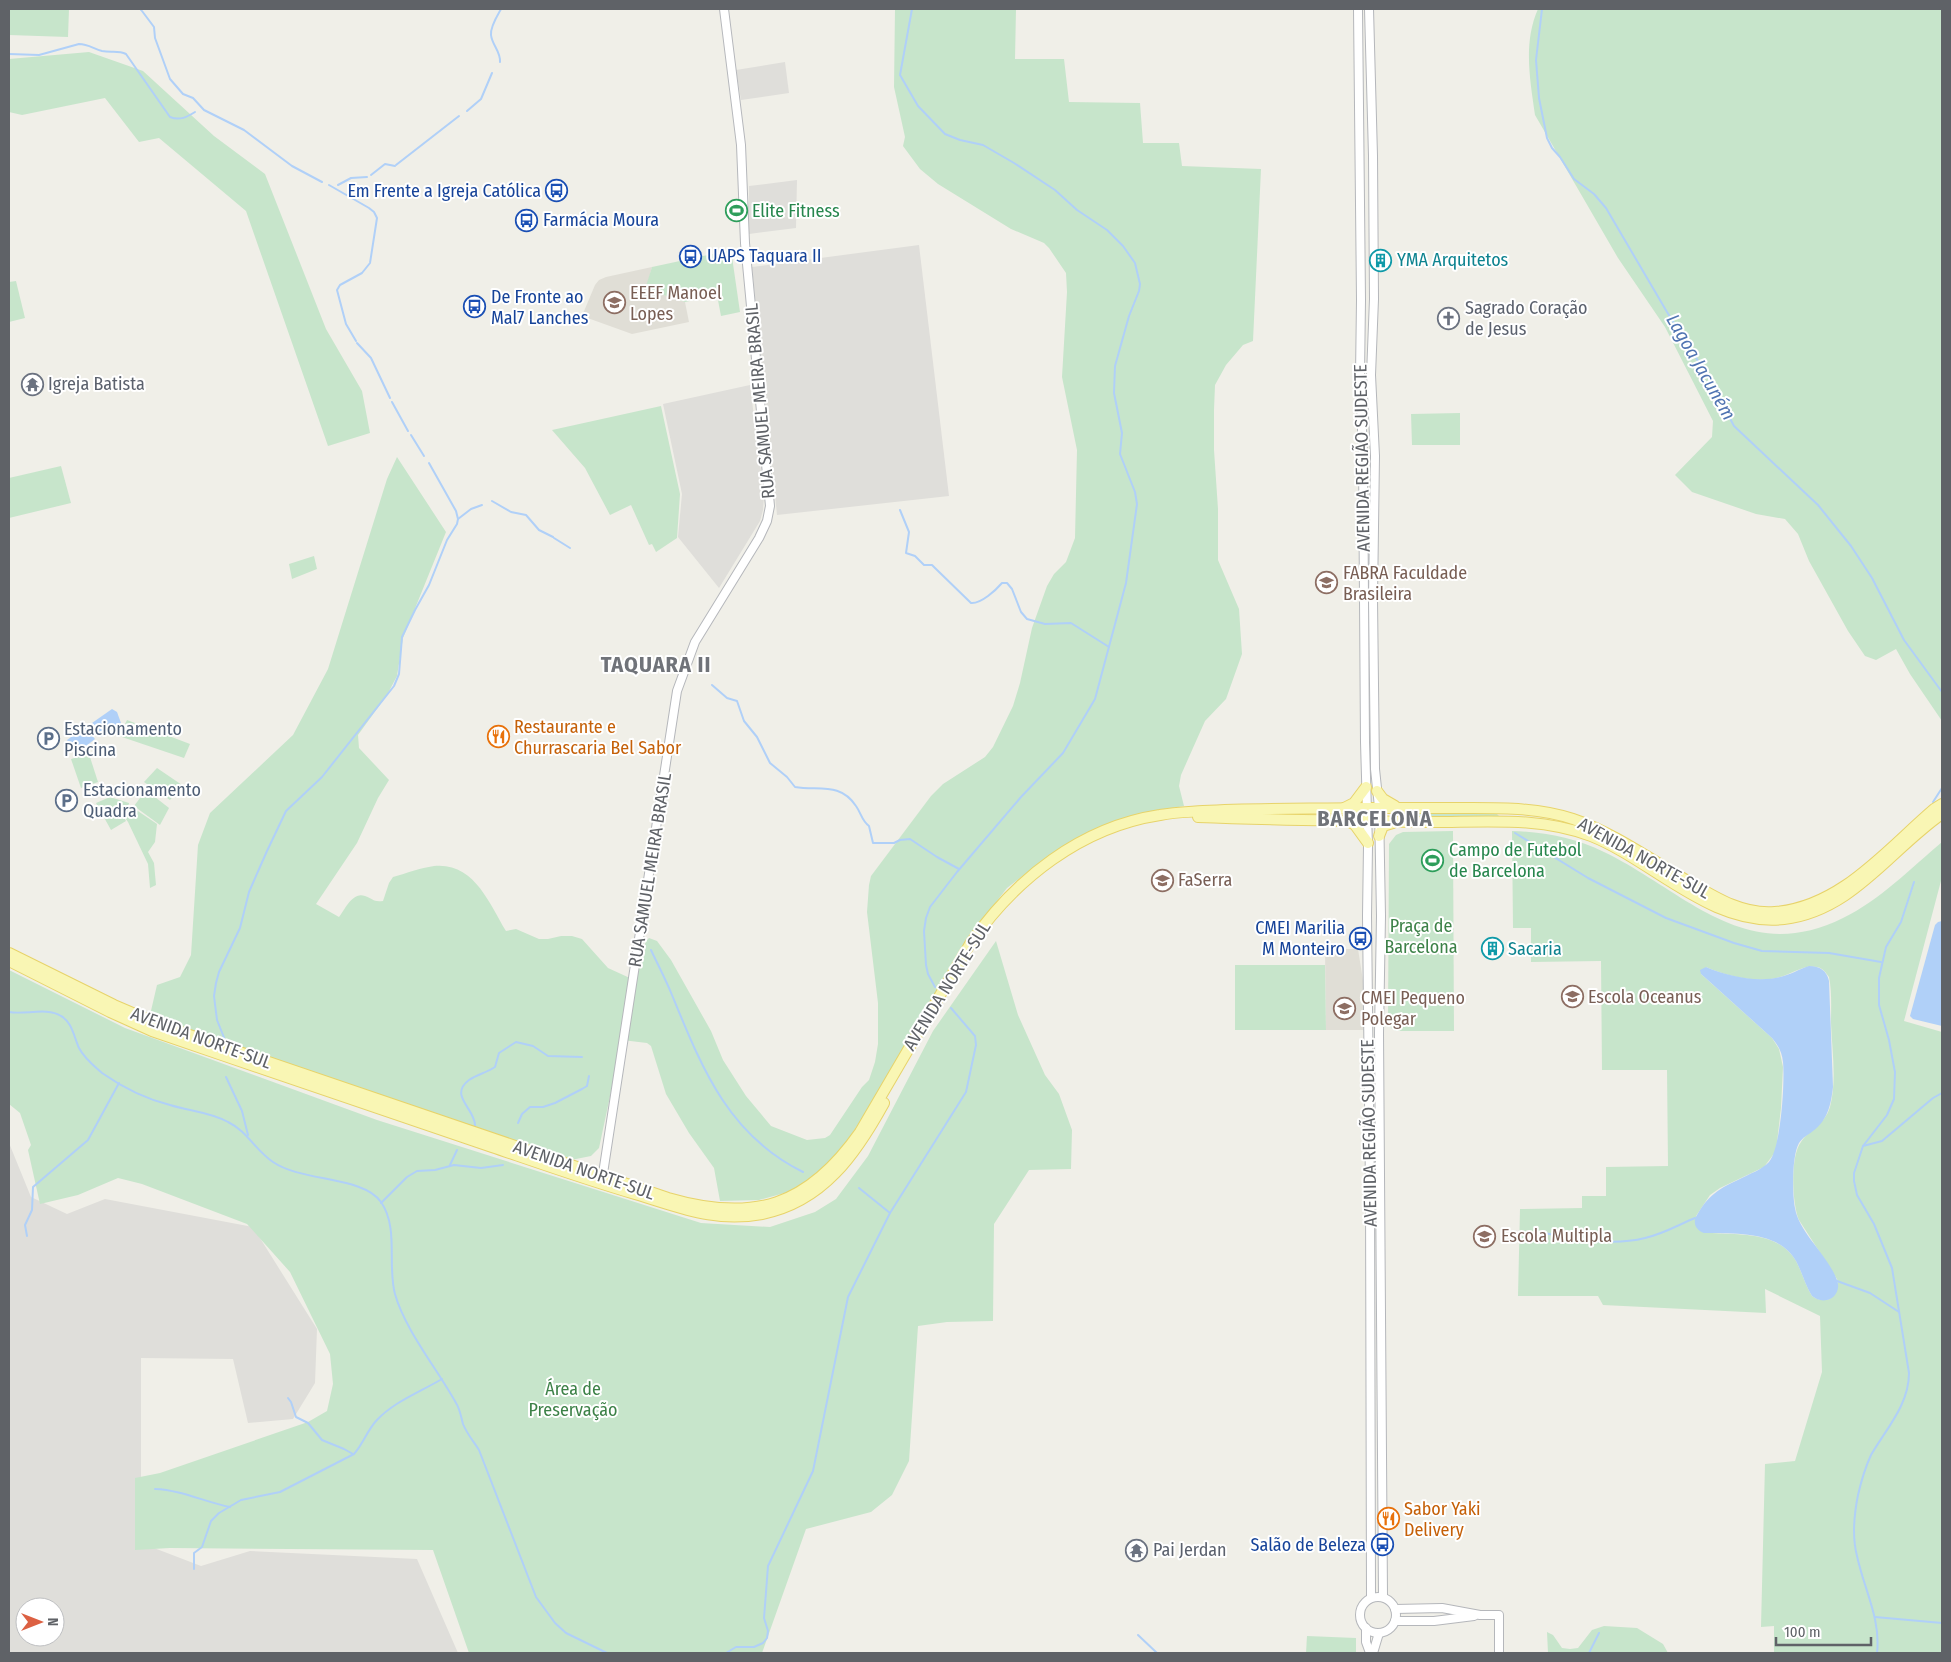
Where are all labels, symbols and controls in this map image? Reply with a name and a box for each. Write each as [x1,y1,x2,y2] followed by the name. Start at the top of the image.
[545,179,569,203] bus stop icon: Em Frente a Igreja Católica
[348,180,541,202] place label: Em Frente a Igreja Católica
[724,199,748,223] sports icon: Elite Fitness
[752,200,840,222] place label: Elite Fitness
[515,208,539,232] bus stop icon: Farmácia Moura
[543,209,659,231] place label: Farmácia Moura
[679,244,703,268] bus stop icon: UAPS Taquara II
[707,245,821,267] place label: UAPS Taquara II
[1369,248,1393,272] building icon: YMA Arquitetos
[1397,249,1509,271] place label: YMA Arquitetos
[630,282,722,325] place label: EEEF Manoel Lopes
[491,286,589,329] place label: De Fronte ao Mal7 Lanches
[602,291,626,315] school or university icon: EEEF Manoel Lopes
[463,295,487,319] bus stop icon: De Fronte ao Mal7 Lanches
[1465,297,1588,340] place label: Sagrado Coração de Jesus
[740,302,780,500] street label: RUA SAMUEL MEIRA BRASIL
[1437,306,1461,330] church icon: Sagrado Coração de Jesus
[1661,310,1741,424] water label: Lagoa Jacuném
[1349,364,1375,552] street label: AVENIDA REGIÃO SUDESTE
[20,372,44,396] temple icon: Igreja Batista
[48,373,145,395] place label: Igreja Batista
[1343,562,1467,605] place label: FABRA Faculdade Brasileira
[1315,571,1339,595] school or university icon: FABRA Faculdade Brasileira
[601,651,711,678] district label: TAQUARA II
[514,716,682,759] place label: Restaurante e Churrascaria Bel Sabor
[64,718,182,761] place label: Estacionamento Piscina
[486,725,510,749] restaurant icon: Restaurante e Churrascaria Bel Sabor
[36,727,60,751] parking icon: Estacionamento Piscina
[624,771,676,969] street label: RUA SAMUEL MEIRA BRASIL
[83,779,201,822] place label: Estacionamento Quadra
[55,788,79,812] parking icon: Estacionamento Quadra
[1317,805,1433,832] district label: BARCELONA
[1574,813,1714,903] street label: AVENIDA NORTE-SUL
[1449,839,1582,882] place label: Campo de Futebol de Barcelona
[1421,848,1445,872] sports icon: Campo de Futebol de Barcelona
[1150,868,1174,892] school or university icon: FaSerra
[1178,869,1232,891] place label: FaSerra
[1384,915,1458,958] park label: Praça de Barcelona
[898,917,996,1055] street label: AVENIDA NORTE-SUL
[1255,917,1345,960] place label: CMEI Marilia M Monteiro
[1349,926,1373,950] bus stop icon: CMEI Marilia M Monteiro
[1480,937,1504,961] building icon: Sacaria
[1508,938,1562,960] place label: Sacaria
[1560,985,1584,1009] school or university icon: Escola Oceanus
[1588,986,1702,1008] place label: Escola Oceanus
[1361,987,1465,1030] place label: CMEI Pequeno Polegar
[1333,996,1357,1020] school or university icon: CMEI Pequeno Polegar
[128,1002,274,1074] street label: AVENIDA NORTE-SUL
[1356,1039,1382,1227] street label: AVENIDA REGIÃO SUDESTE
[510,1136,658,1204] street label: AVENIDA NORTE-SUL
[1473,1224,1497,1248] school or university icon: Escola Multipla
[1501,1225,1612,1247] place label: Escola Multipla
[529,1377,617,1421] park label: Área de Preservação
[1404,1498,1481,1541] place label: Sabor Yaki Delivery
[1376,1507,1400,1531] restaurant icon: Sabor Yaki Delivery
[1370,1533,1394,1557] bus stop icon: Salão de Beleza
[1251,1534,1366,1556] place label: Salão de Beleza
[1125,1538,1149,1562] temple icon: Pai Jerdan
[1153,1539,1227,1561] place label: Pai Jerdan
[15,1597,65,1647] north arrow
[1776,1614,1871,1646] scale bar
[44,1618,61,1626] text: N
[1784,1623,1821,1641] text: 100 m

